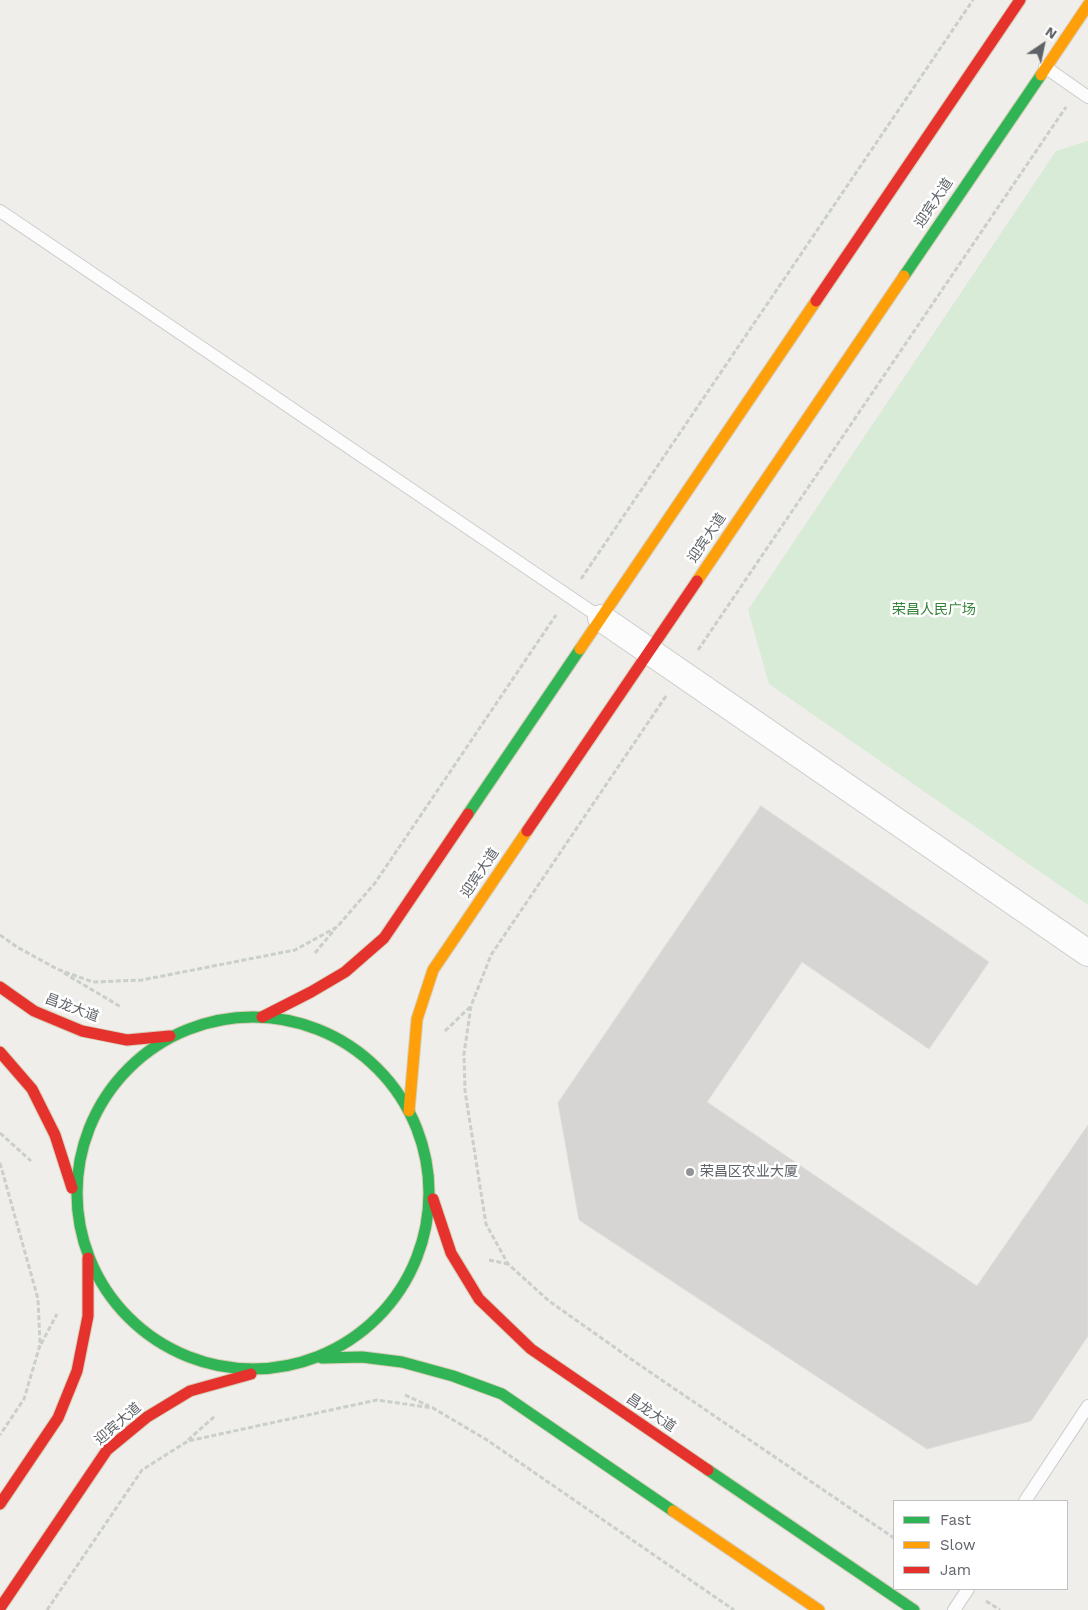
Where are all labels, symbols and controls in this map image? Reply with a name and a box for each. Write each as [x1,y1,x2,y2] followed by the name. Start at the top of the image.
[1018,20,1068,70] north arrow
[1043,23,1060,42] text: N
[911,175,957,231] street label: 迎宾大道
[684,510,730,566] street label: 迎宾大道
[892,602,976,618] park label: 荣昌人民广场
[457,845,503,901] street label: 迎宾大道
[43,991,101,1025] street label: 昌龙大道
[700,1164,798,1180] place label: 荣昌区农业大厦
[684,1166,696,1178] marker: 荣昌区农业大厦
[623,1390,679,1436] street label: 昌龙大道
[91,1399,145,1449] street label: 迎宾大道
[893,1500,1068,1590] legend
[940,1511,971,1529] text: Fast
[940,1536,976,1554] text: Slow
[940,1561,971,1579] text: Jam

